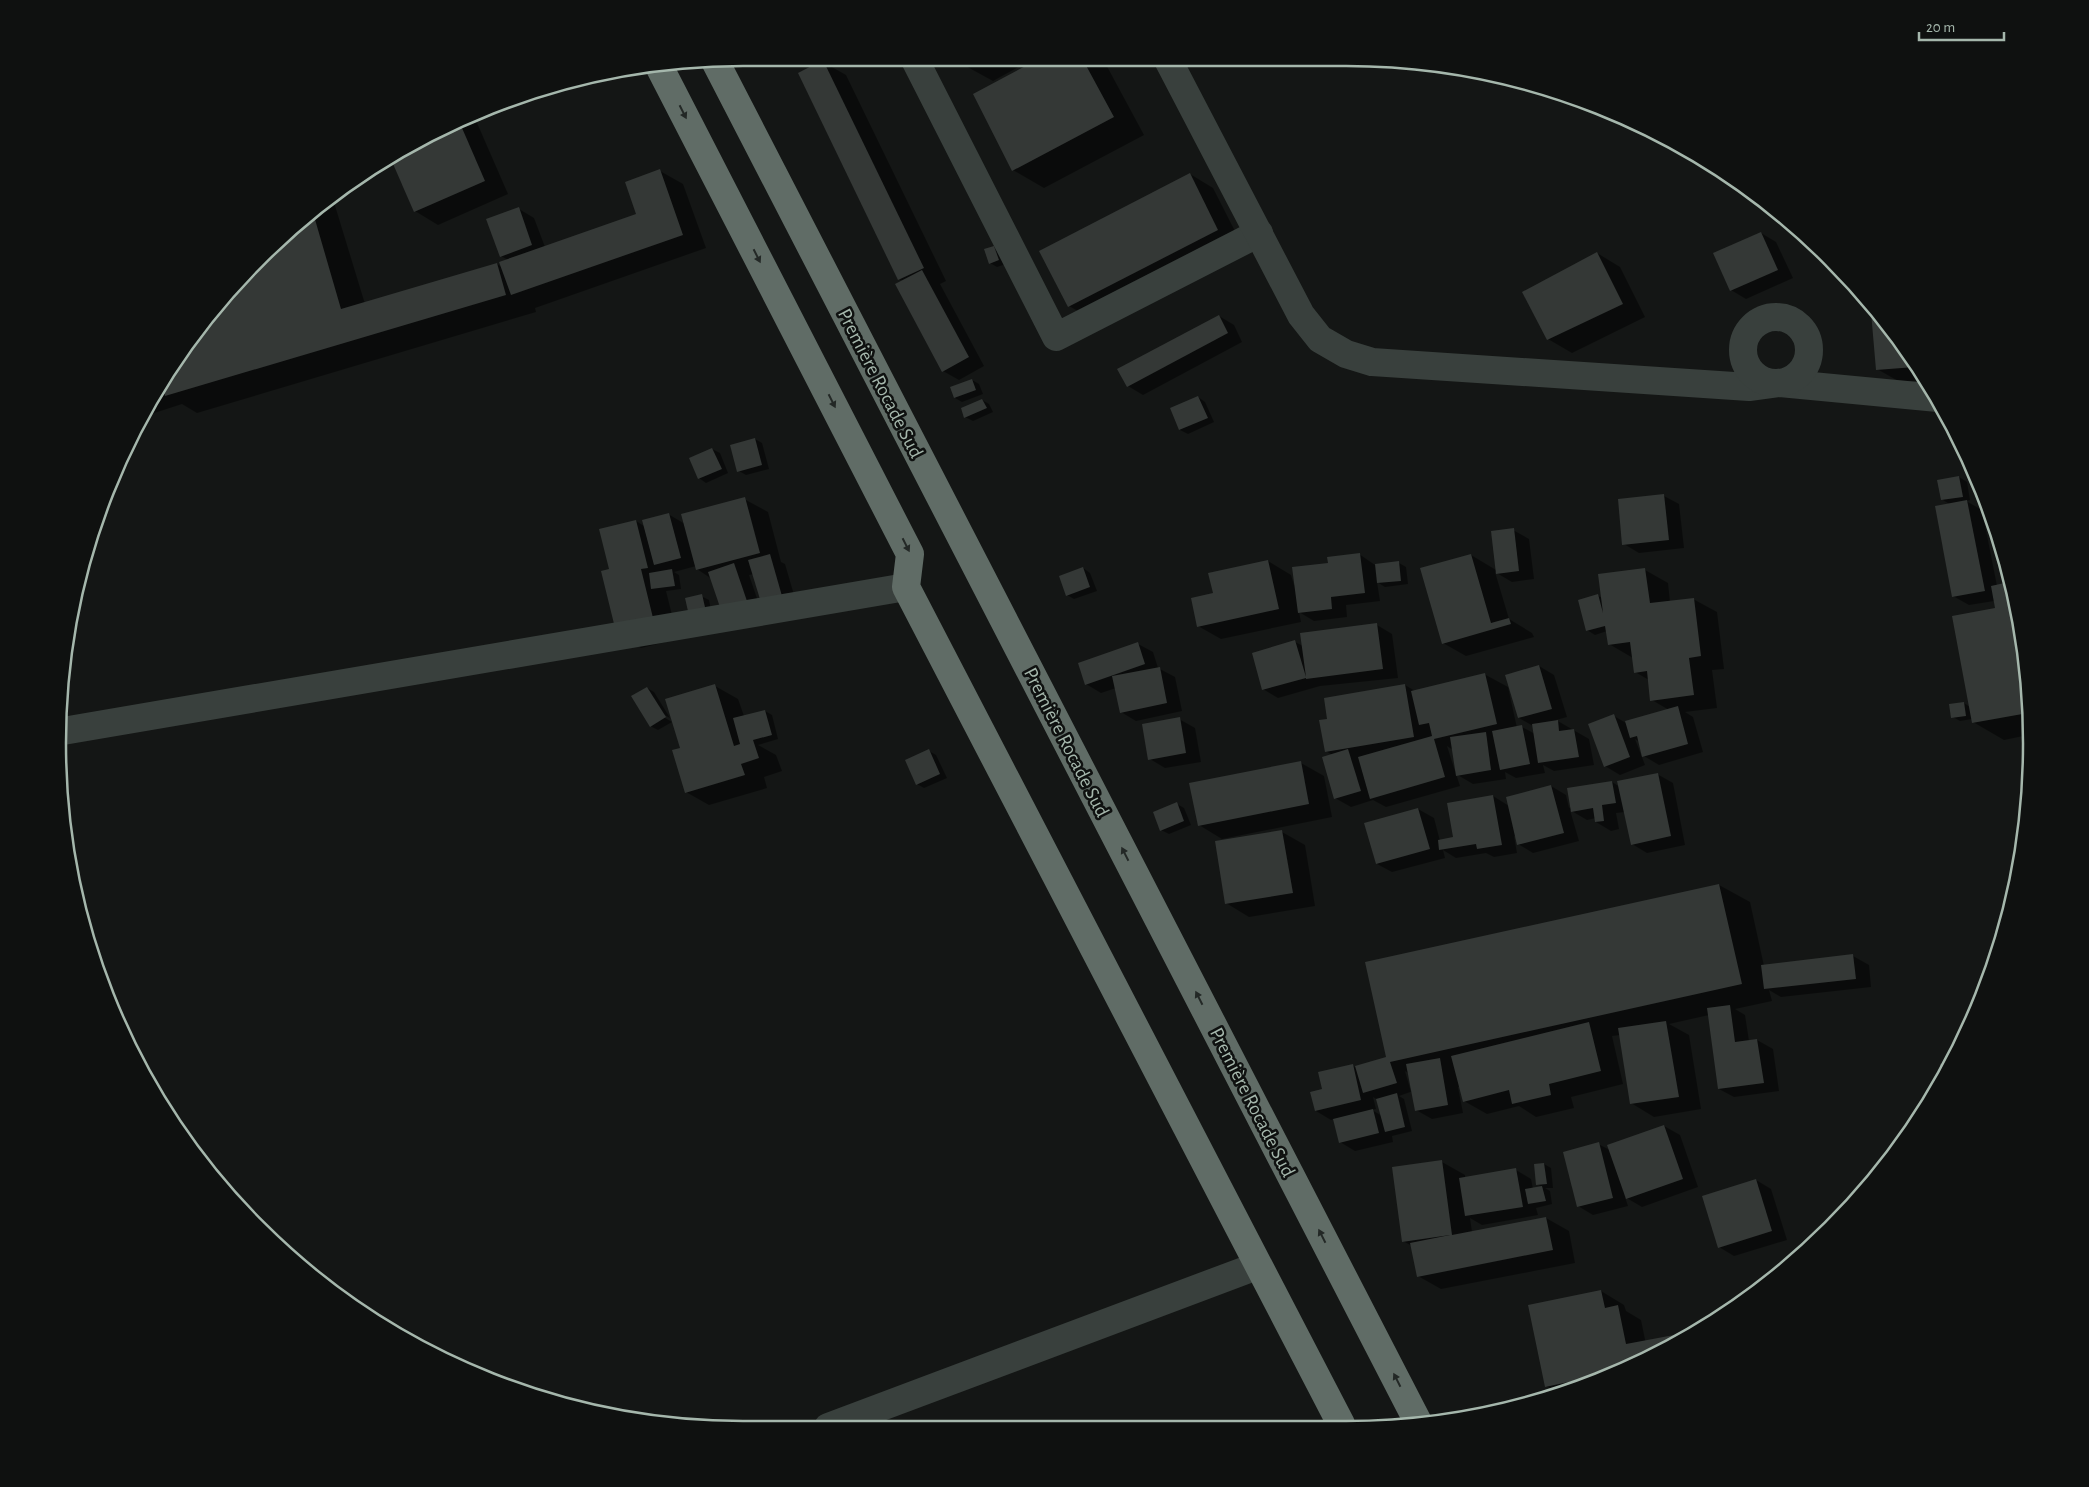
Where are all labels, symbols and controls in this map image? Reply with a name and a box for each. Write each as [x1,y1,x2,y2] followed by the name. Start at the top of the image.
[1919,10,2004,42] scale bar
[1926,20,1955,35] text: 20 m
[679,105,687,119] one-way arrow
[753,249,761,264] one-way arrow
[834,306,926,461] street label: Première Rocade Sud
[828,394,836,408] one-way arrow
[902,538,910,552] one-way arrow
[1020,665,1112,820] street label: Première Rocade Sud
[1121,847,1129,861] one-way arrow
[1195,991,1203,1006] one-way arrow
[1206,1025,1298,1180] street label: Première Rocade Sud
[1318,1229,1326,1243] one-way arrow
[1393,1373,1401,1388] one-way arrow

